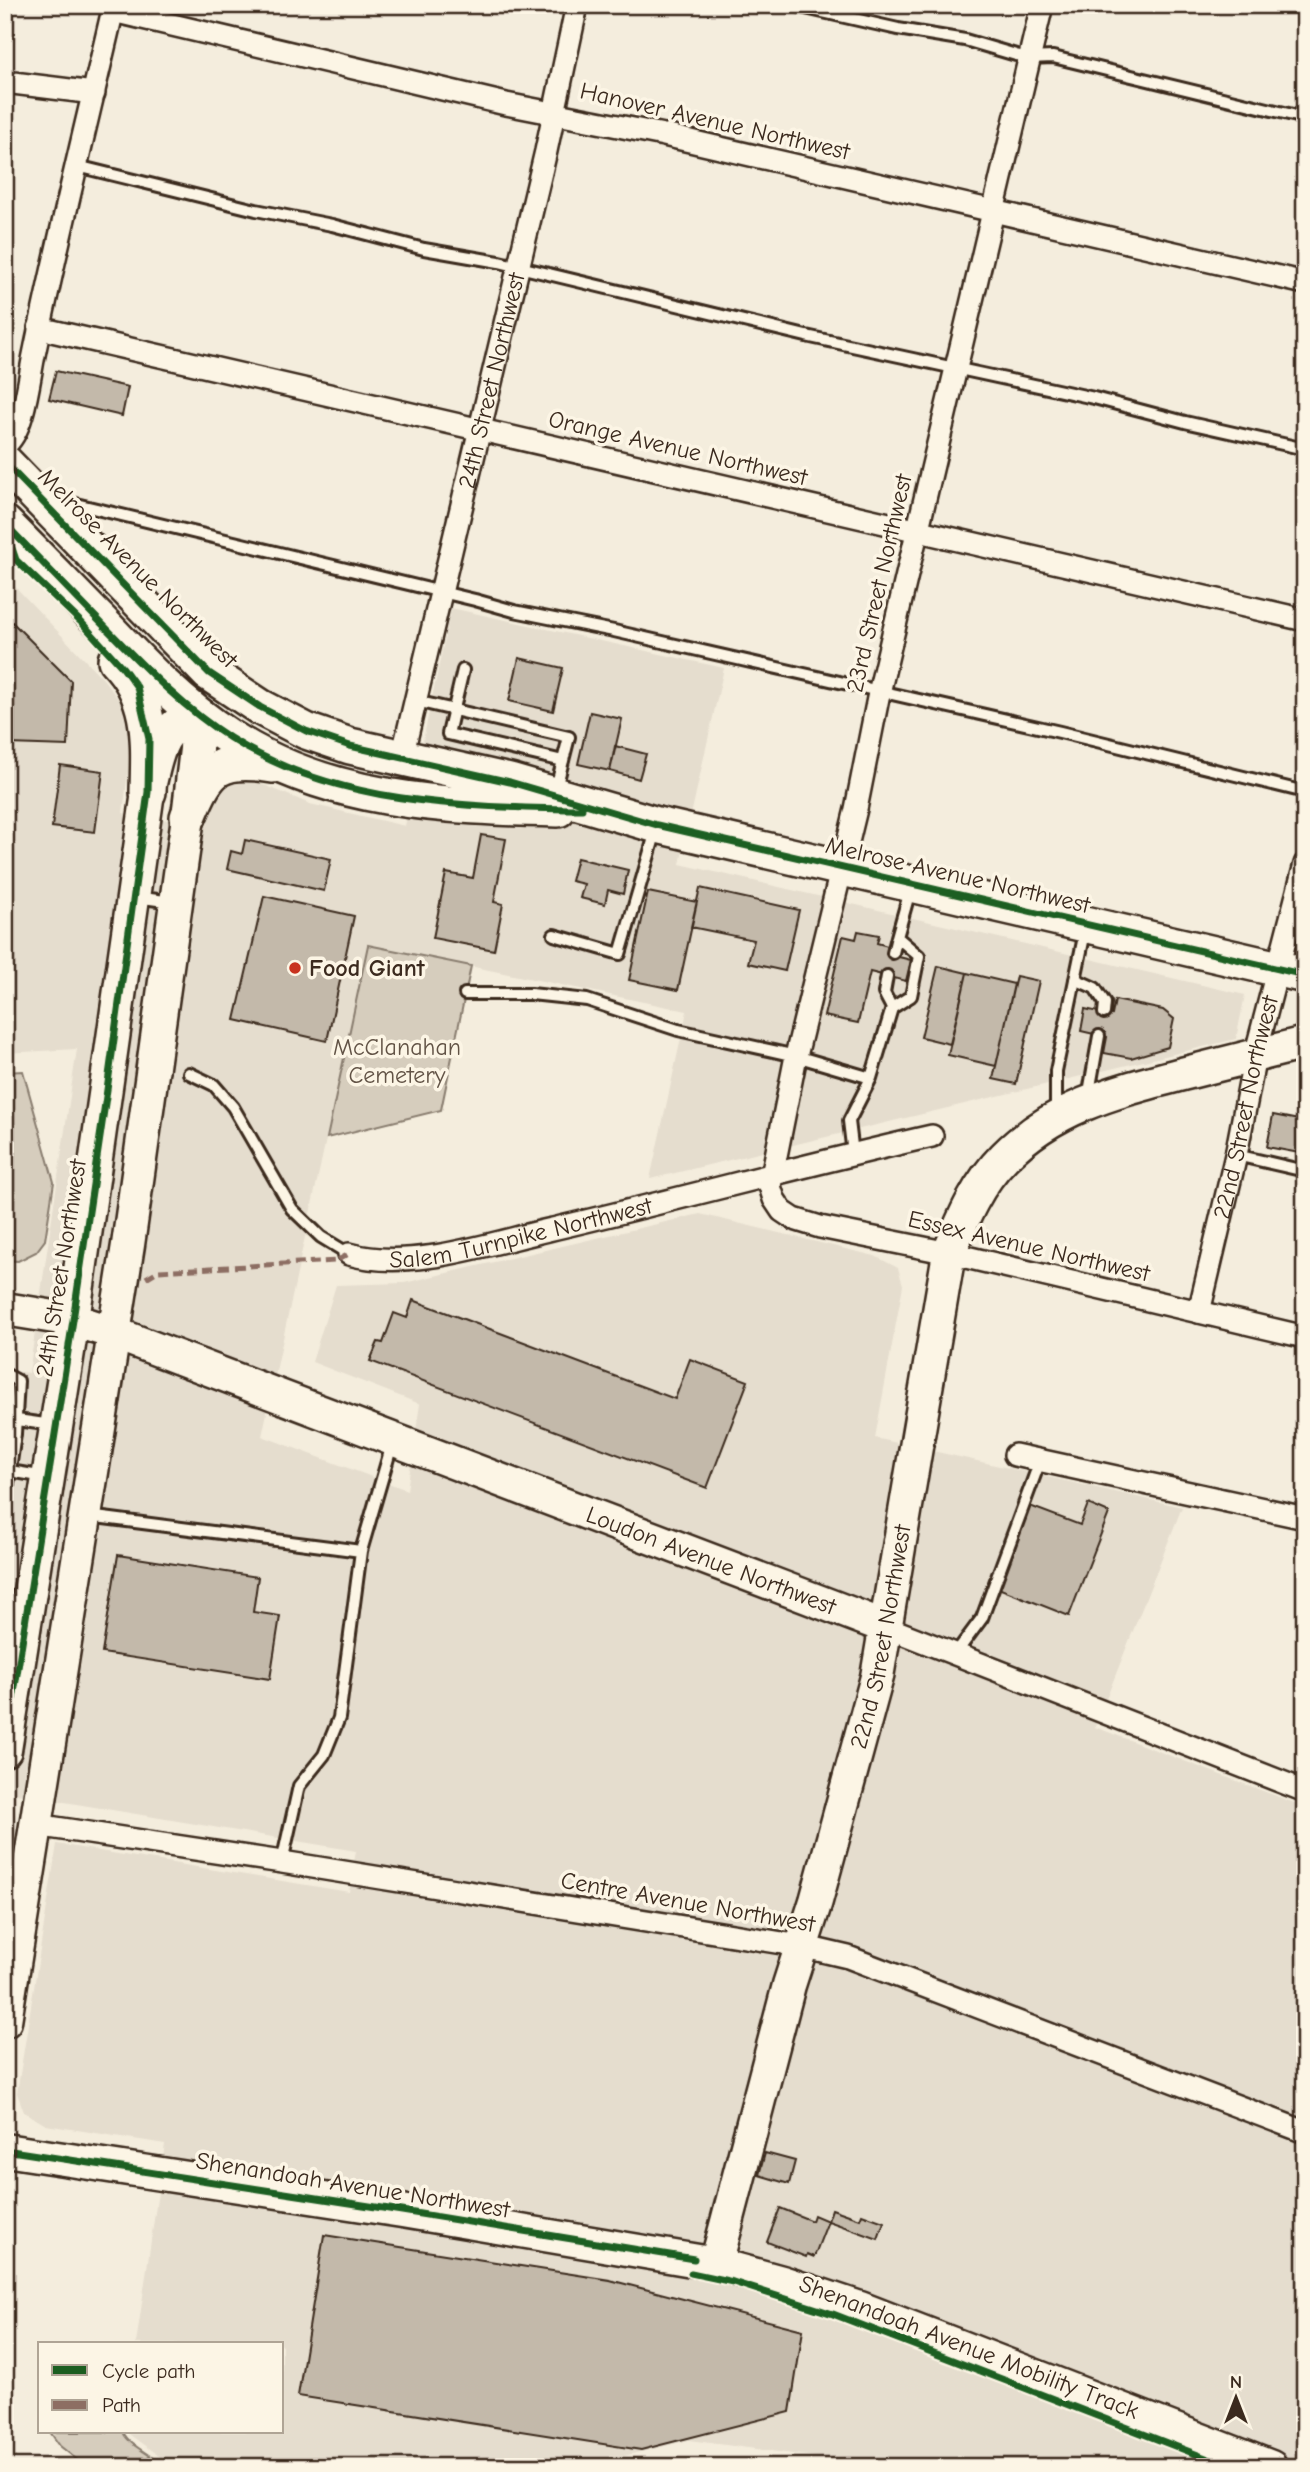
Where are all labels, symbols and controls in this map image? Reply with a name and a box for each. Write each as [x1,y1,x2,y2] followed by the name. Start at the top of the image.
[577,76,854,166] street label: Hanover Avenue Northwest
[452,269,531,491] street label: 24th Street Northwest
[546,405,811,492] street label: Orange Avenue Northwest
[32,462,244,674] street label: Melrose Avenue Northwest
[840,470,918,695] street label: 23rd Street Northwest
[823,831,1094,919] street label: Melrose Avenue Northwest
[309,954,426,982] place label: Food Giant
[287,960,303,976] marker: Food Giant
[1207,992,1284,1222] street label: 22nd Street Northwest
[333,1033,461,1089] park label: McClanahan Cemetery
[30,1156,92,1379] street label: 24th Street Northwest
[389,1191,656,1274] street label: Salem Turnpike Northwest
[905,1205,1154,1288] street label: Essex Avenue Northwest
[582,1500,841,1621] street label: Loudon Avenue Northwest
[844,1522,917,1752] street label: 22nd Street Northwest
[559,1866,818,1938] street label: Centre Avenue Northwest
[194,2146,513,2224] street label: Shenandoah Avenue Northwest
[795,2269,1143,2425] street label: Shenandoah Avenue Mobility Track
[38,2342,284,2434] legend
[102,2359,195,2383] text: Cycle path
[1202,2364,1272,2434] north arrow
[1230,2371,1242,2393] text: N
[102,2393,141,2417] text: Path

